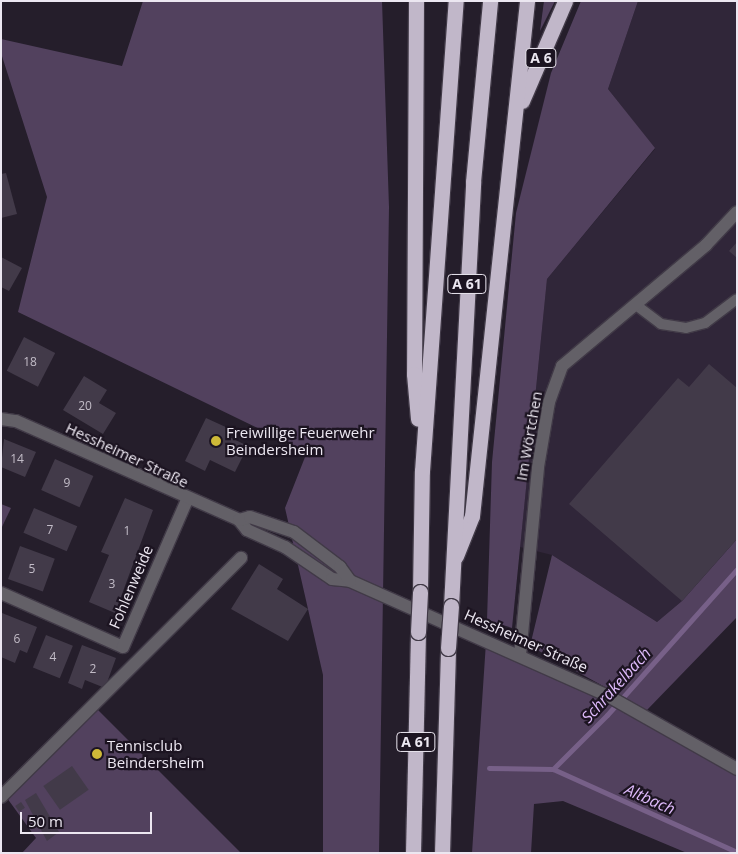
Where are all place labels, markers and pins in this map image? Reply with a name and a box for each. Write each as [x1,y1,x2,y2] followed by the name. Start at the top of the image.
[226,423,375,458] place label: Freiwillige Feuerwehr Beindersheim
[210,435,222,447] marker: Freiwillige Feuerwehr Beindersheim
[107,736,204,771] place label: Tennisclub Beindersheim
[91,748,103,760] marker: Tennisclub Beindersheim

